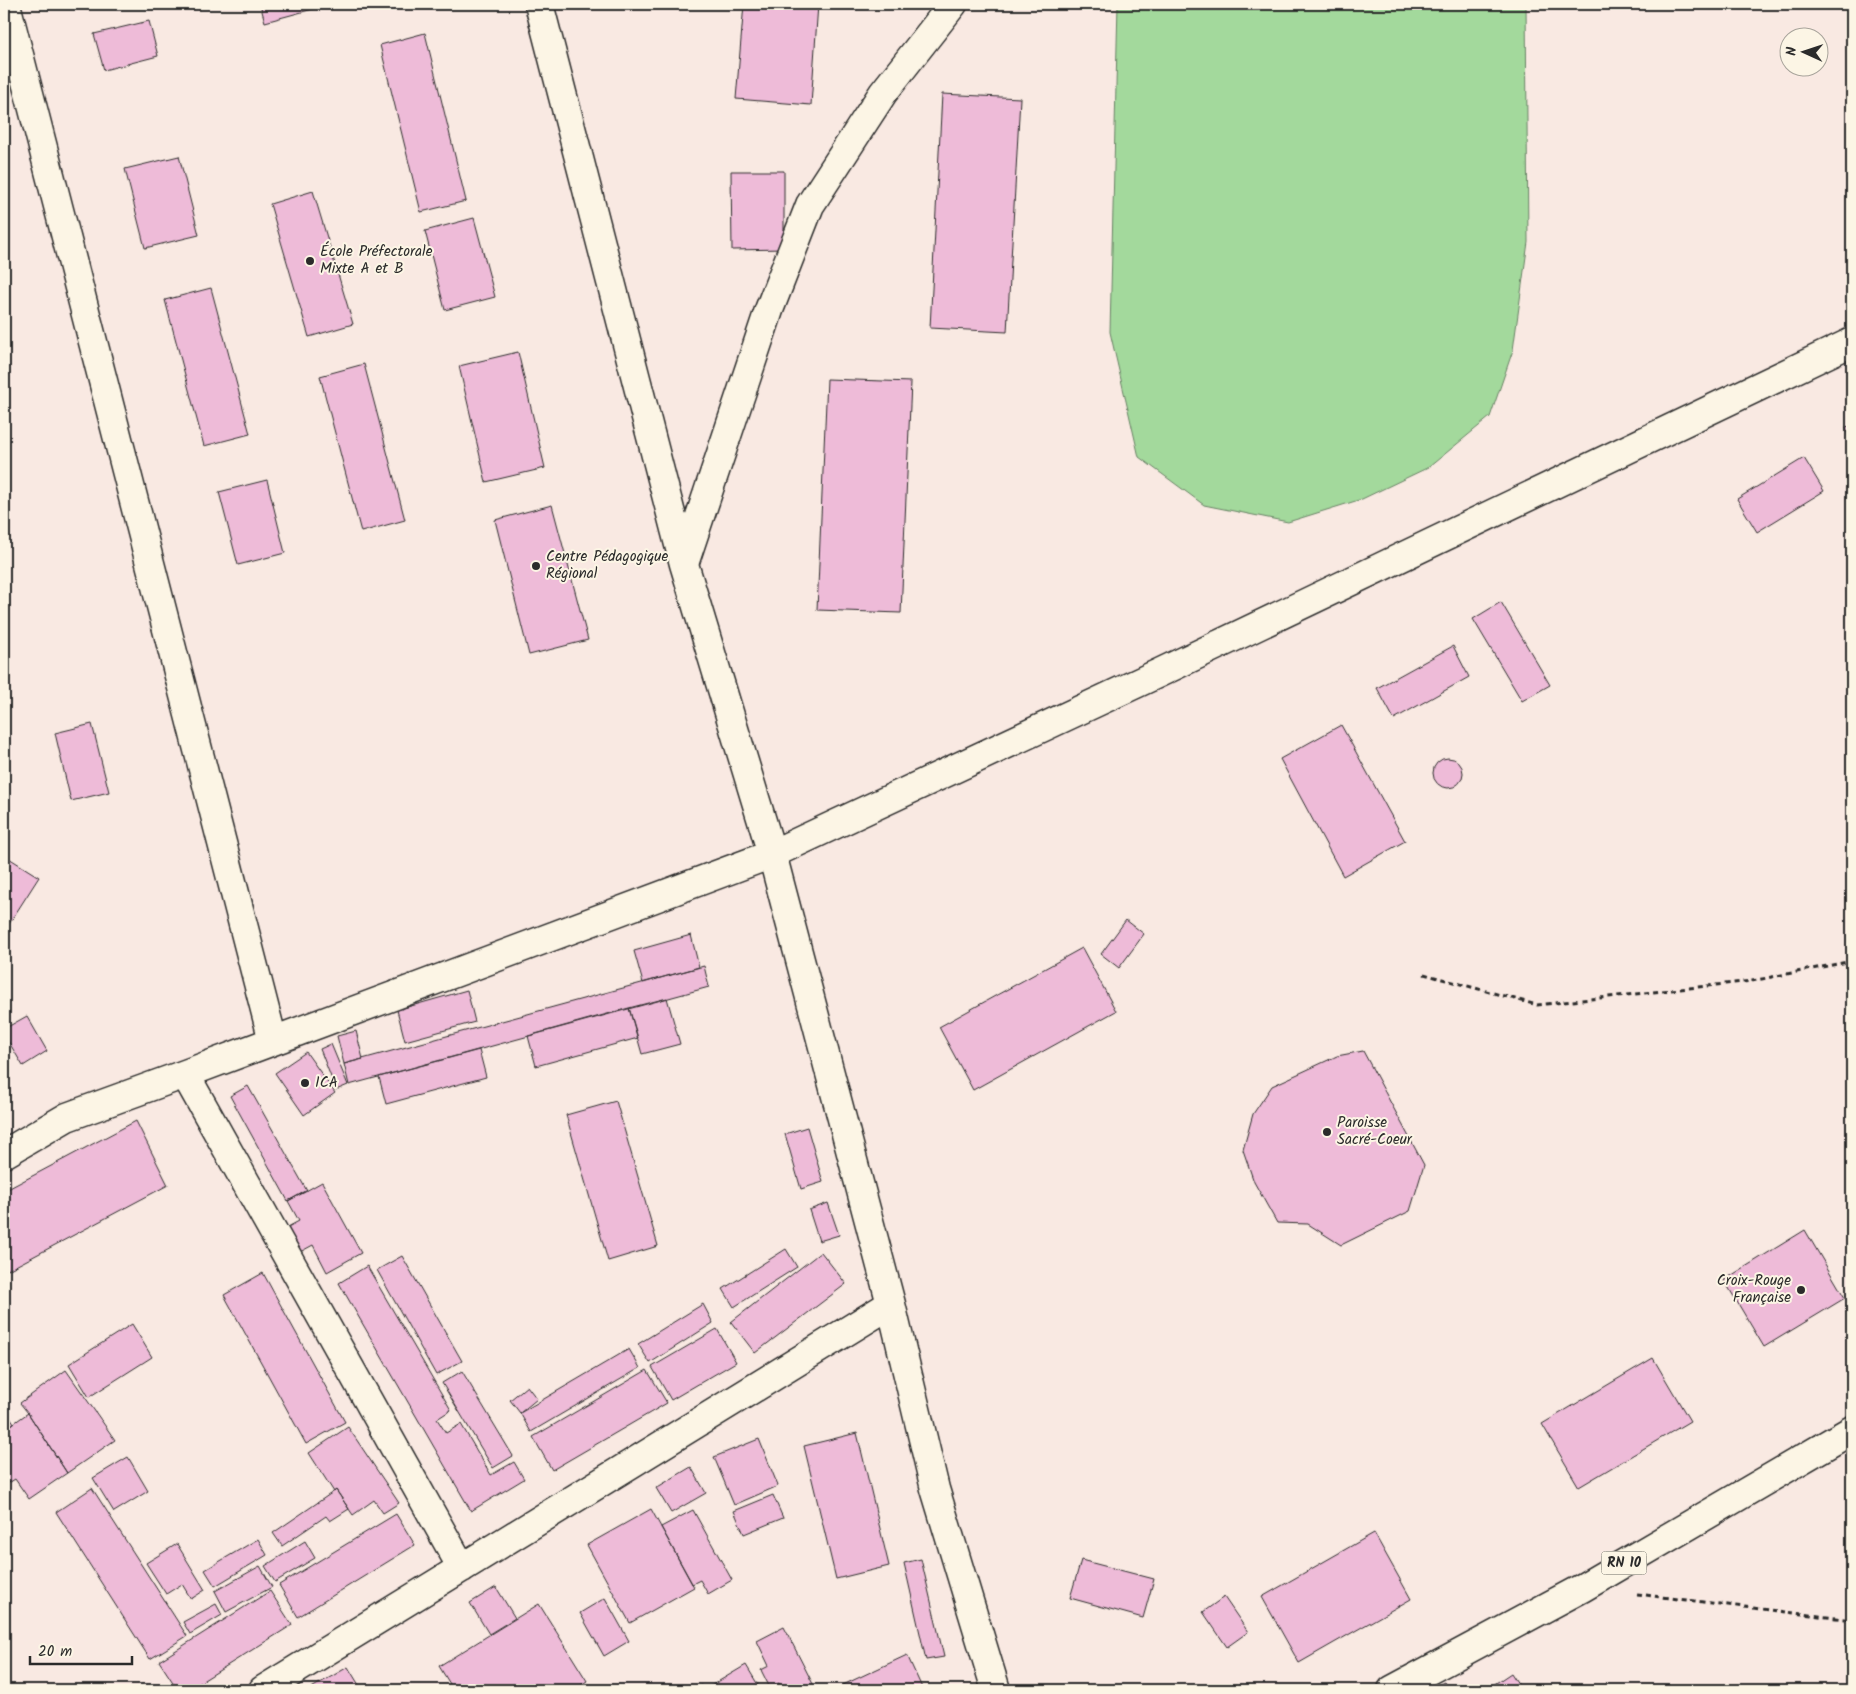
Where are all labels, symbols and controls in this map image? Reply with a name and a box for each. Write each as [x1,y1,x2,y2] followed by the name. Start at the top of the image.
[1778,28,1828,78] north arrow
[1781,46,1803,56] text: N
[320,240,433,281] place label: École Préfectorale Mixte A et B
[304,255,316,267] marker: École Préfectorale Mixte A et B
[546,545,668,586] place label: Centre Pédagogique Régional
[530,560,542,572] marker: Centre Pédagogique Régional
[315,1071,338,1095] place label: ICA
[299,1077,311,1089] marker: ICA
[1337,1111,1413,1152] place label: Paroisse Sacré-Coeur
[1321,1126,1333,1138] marker: Paroisse Sacré-Coeur
[1717,1269,1791,1310] place label: Croix-Rouge Française
[1795,1284,1807,1296] marker: Croix-Rouge Française
[1602,1552,1646,1575] road number: RN 10
[30,1634,132,1666] scale bar
[38,1640,72,1664] text: 20 m

